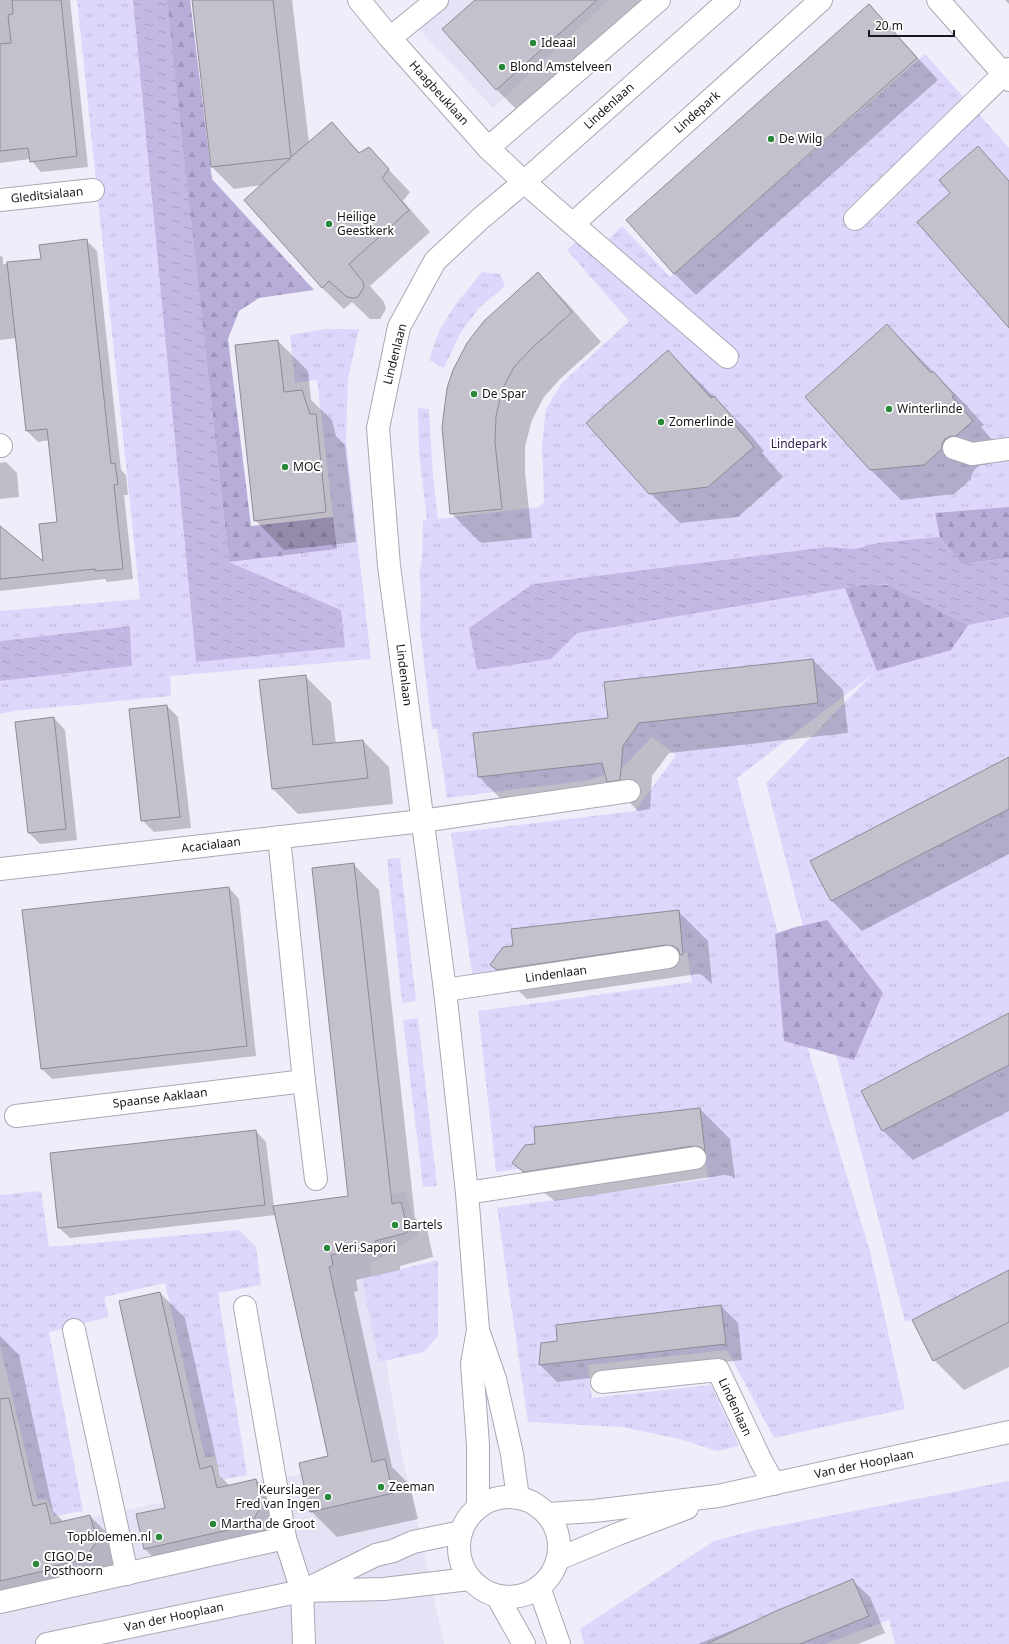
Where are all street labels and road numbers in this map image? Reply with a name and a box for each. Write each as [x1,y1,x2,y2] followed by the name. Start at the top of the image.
[406,57,473,129] street label: Haagbeuklaan
[580,78,638,133] street label: Lindenlaan
[670,86,724,137] street label: Lindepark
[10,182,84,207] street label: Gleditsialaan
[379,322,410,386] street label: Lindenlaan
[392,643,417,707] street label: Lindenlaan
[180,832,242,857] street label: Acacialaan
[524,961,588,986] street label: Lindenlaan
[112,1083,208,1112] street label: Spaanse Aaklaan
[715,1375,756,1439] street label: Lindenlaan
[813,1445,915,1482] street label: Van der Hooplaan
[123,1598,225,1635] street label: Van der Hooplaan

